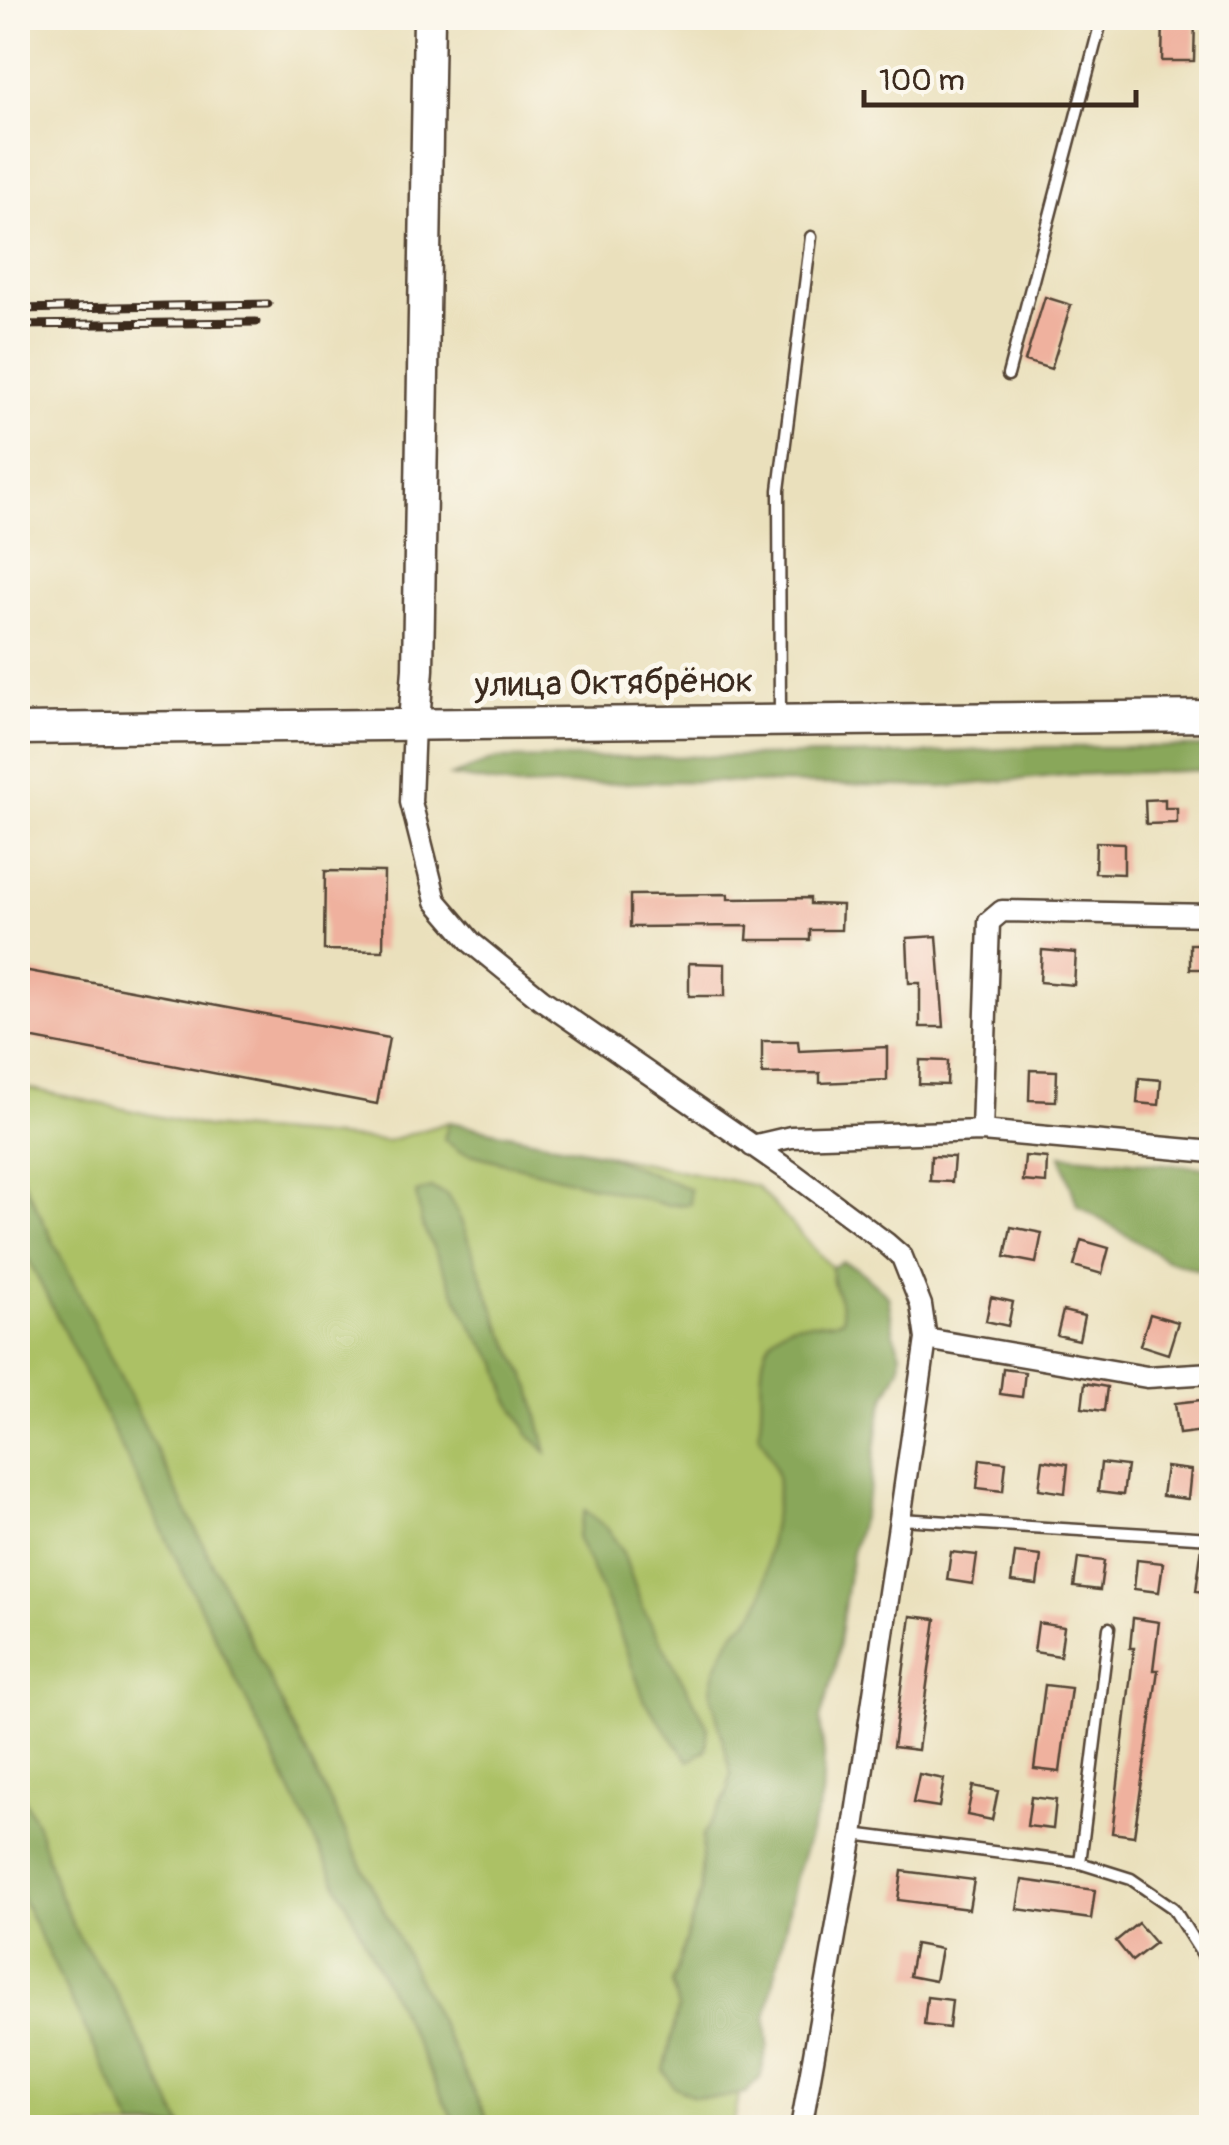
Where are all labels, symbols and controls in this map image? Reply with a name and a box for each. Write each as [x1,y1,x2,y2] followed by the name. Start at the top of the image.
[864,45,1136,107] scale bar
[879,62,965,99] text: 100 m
[473,659,754,707] street label: улица Октябрёнок

